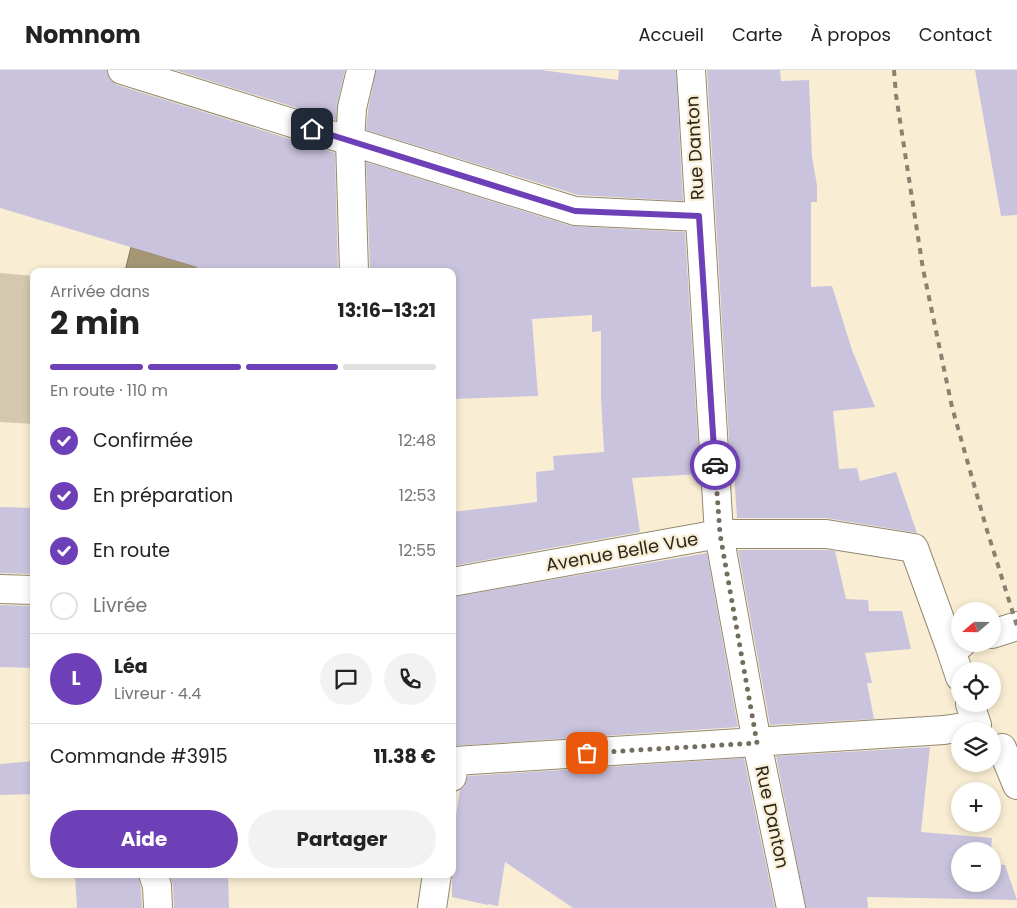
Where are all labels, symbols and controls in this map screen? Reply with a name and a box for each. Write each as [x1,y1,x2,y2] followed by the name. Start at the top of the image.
[25,18,141,51] text: Nomnom
[638,22,704,47] text: Accueil
[732,22,782,47] text: Carte
[810,22,891,47] text: À propos
[919,22,992,47] text: Contact
[679,95,710,201] street label: Rue Danton
[291,108,333,150] pin
[298,115,326,143] icon: home
[50,280,150,303] text: Arrivée dans
[337,297,436,324] text: 13:16–13:21
[50,300,140,345] text: 2 min
[50,379,168,402] text: En route · 110 m
[50,427,78,455] icon: check
[93,427,193,454] text: Confirmée
[398,429,436,452] text: 12:48
[690,440,740,490] courier
[701,451,729,479] icon: car
[50,482,78,510] icon: check
[93,482,233,509] text: En préparation
[399,484,436,507] text: 12:53
[544,526,700,577] street label: Avenue Belle Vue
[50,537,78,565] icon: check
[93,537,170,564] text: En route
[398,539,436,562] text: 12:55
[93,592,147,619] text: Livrée
[951,602,1001,652] north arrow
[951,602,1001,892] map controls
[114,653,148,680] text: Léa
[320,653,372,705] button: chat
[384,653,436,705] button: phone
[951,662,1001,712] button: locate
[71,665,81,692] text: L
[114,682,201,705] text: Livreur · 4.4
[951,722,1001,772] button: layers
[566,732,608,774] pin
[573,739,601,767] icon: bag
[50,743,228,770] text: Commande #3915
[373,743,436,770] text: 11.38 €
[749,763,796,871] street label: Rue Danton
[951,782,1001,832] button: +
[50,810,238,868] button: Aide
[248,810,436,868] button: Partager
[951,842,1001,892] button: −

